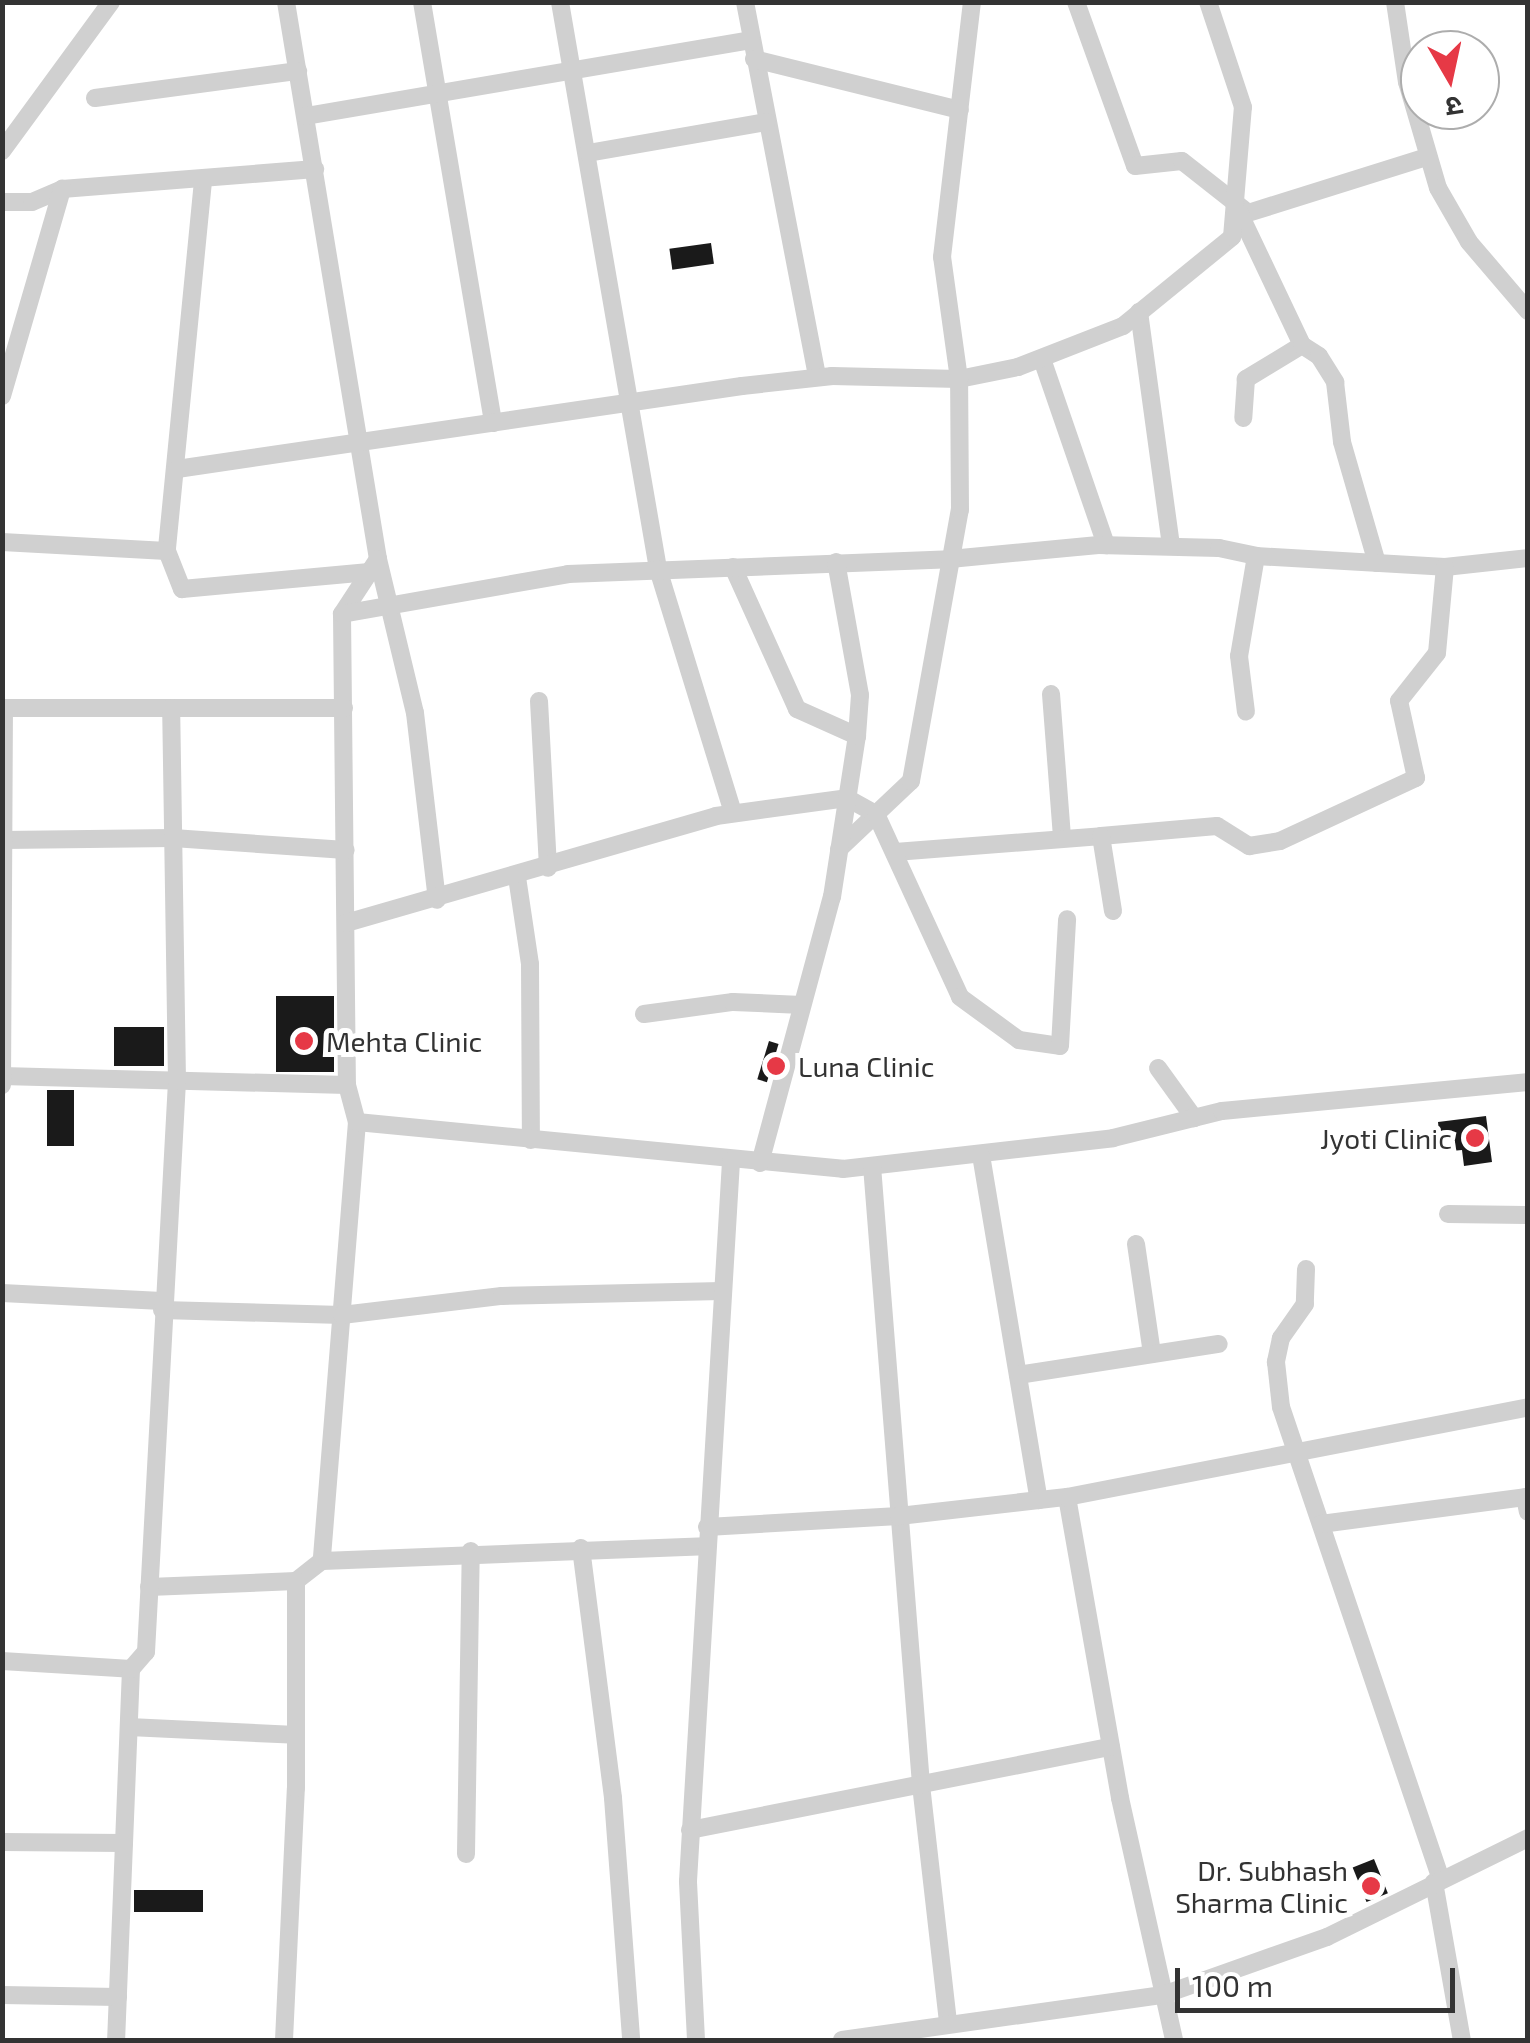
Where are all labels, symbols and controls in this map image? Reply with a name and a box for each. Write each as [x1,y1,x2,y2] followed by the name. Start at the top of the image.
[1400,30,1500,130] north arrow
[1444,90,1465,126] text: उ
[326,1024,482,1058] place label: Mehta Clinic
[291,1028,317,1054] marker: Mehta Clinic
[798,1049,934,1083] place label: Luna Clinic
[763,1053,789,1079] marker: Luna Clinic
[1320,1121,1452,1155] place label: Jyoti Clinic
[1462,1125,1488,1151] marker: Jyoti Clinic
[1175,1853,1348,1919] place label: Dr. Subhash Sharma Clinic
[1358,1873,1384,1899] marker: Dr. Subhash Sharma Clinic
[1180,1948,1460,2010] scale bar
[1192,1967,1273,2003] text: 100 m

